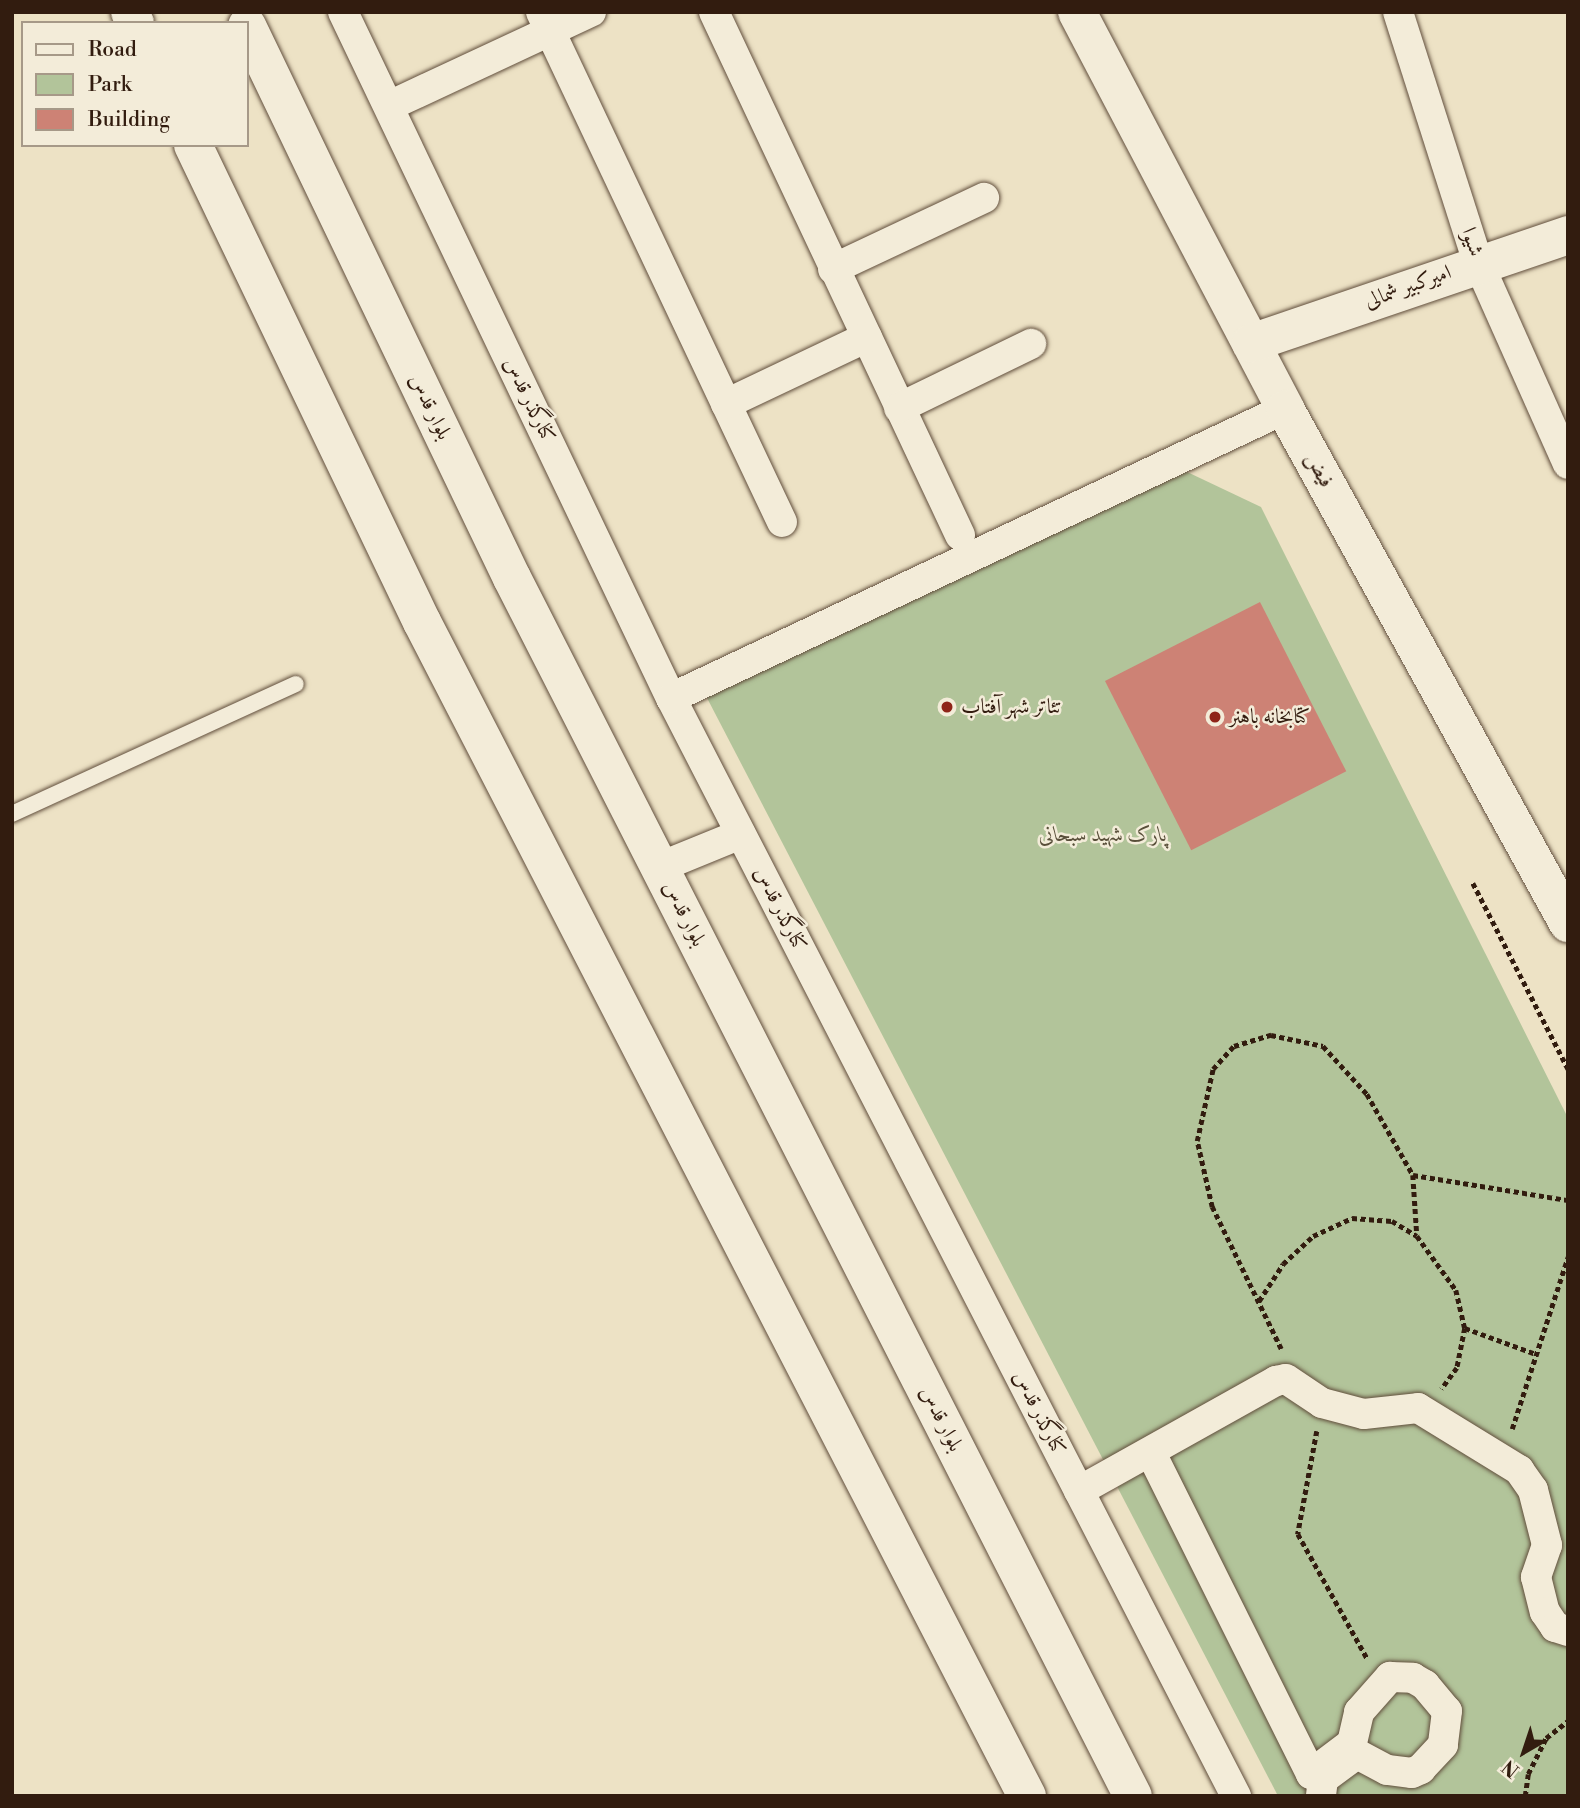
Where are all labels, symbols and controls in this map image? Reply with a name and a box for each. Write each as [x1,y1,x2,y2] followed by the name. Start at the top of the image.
[21,21,248,147] legend
[88,37,137,63] text: Road
[88,72,132,98] text: Park
[88,107,170,133] text: Building
[1456,224,1488,260] street label: شیوا
[1361,260,1455,314] street label: امیرکبیر شمالی
[498,353,560,447] street label: کنارگذر قدس
[403,370,457,444] street label: بلوار قدس
[1299,448,1339,492] street label: فیض
[961,694,1062,720] place label: تئاتر شهر آفتاب
[939,699,955,715] marker: تئاتر شهر آفتاب
[1229,704,1310,730] place label: کتابخانه باهنر
[1207,709,1223,725] marker: کتابخانه باهنر
[1039,822,1167,848] park label: پارک شهید سبحانی
[748,863,812,955] street label: کنارگذر قدس
[657,877,711,951] street label: بلوار قدس
[1007,1367,1071,1459] street label: کنارگذر قدس
[914,1382,968,1456] street label: بلوار قدس
[1489,1717,1559,1787] north arrow
[1497,1754,1524,1782] text: N

